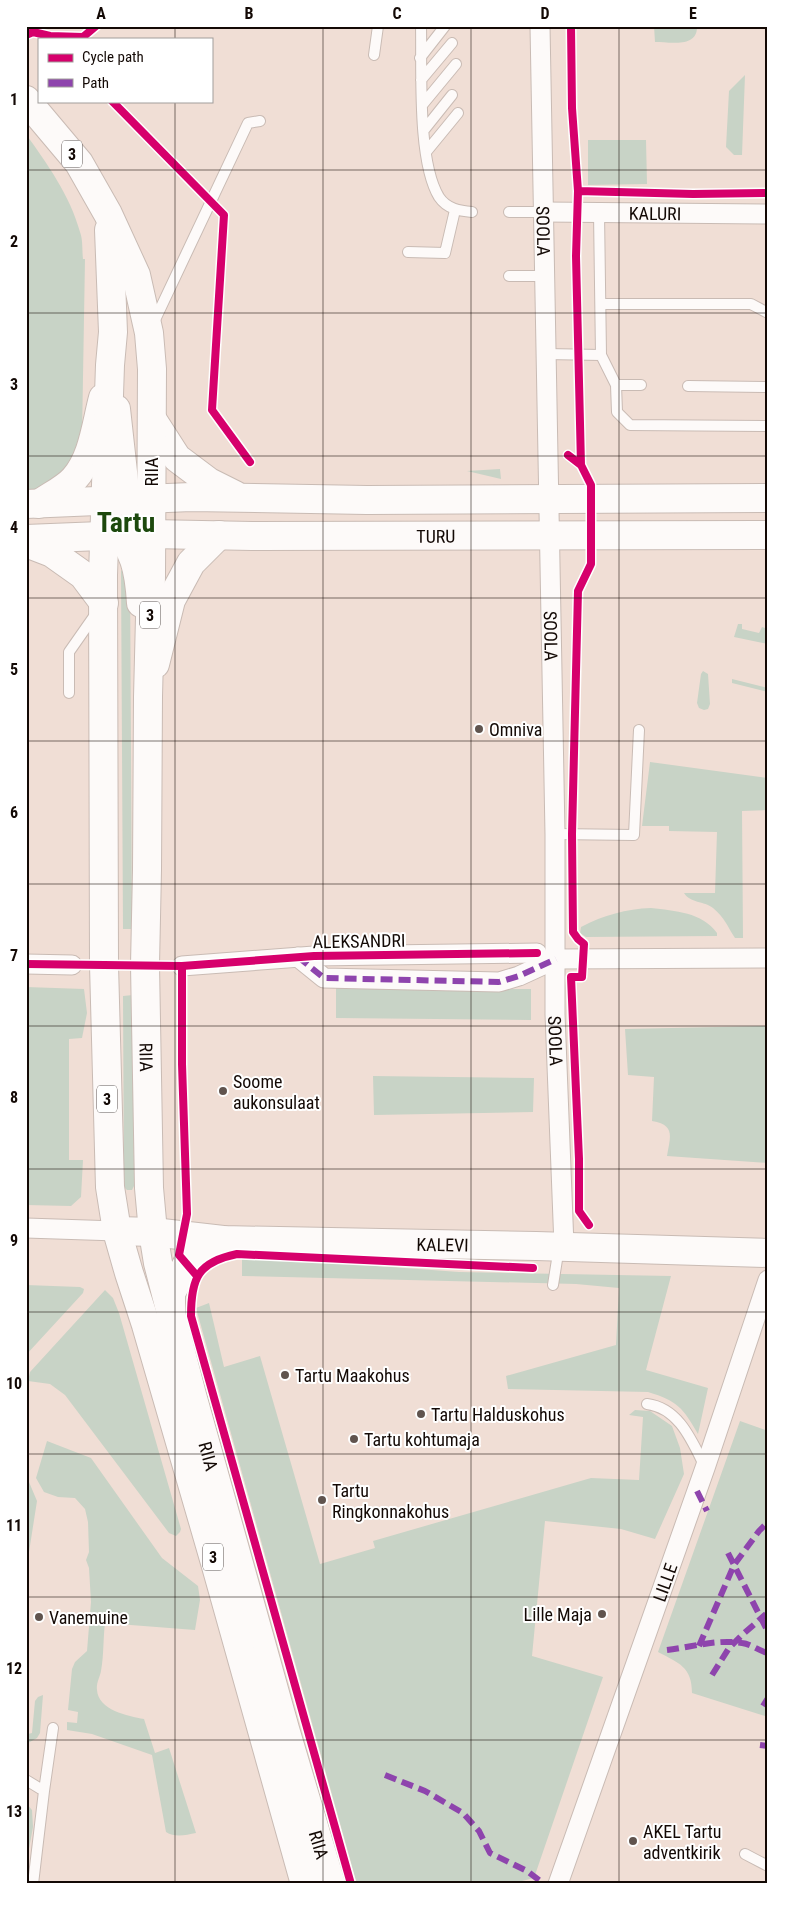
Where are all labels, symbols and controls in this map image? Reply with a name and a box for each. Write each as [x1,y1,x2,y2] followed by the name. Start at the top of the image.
[96,4,106,23] text: A
[245,4,254,23] text: B
[392,4,402,23] text: C
[540,4,550,23] text: D
[689,4,697,23] text: E
[38,38,212,102] legend
[82,48,144,66] text: Cycle path
[82,74,109,92] text: Path
[10,90,18,109] text: 1
[62,140,82,168] road number: 3
[629,202,681,224] street label: KALURI
[533,206,555,257] street label: SOOLA
[10,232,18,251] text: 2
[10,375,18,394] text: 3
[141,457,162,487] street label: RIIA
[97,506,155,539] district label: Tartu
[10,518,18,537] text: 4
[416,525,455,546] street label: TURU
[140,602,160,628] road number: 3
[540,611,562,662] street label: SOOLA
[10,660,18,679] text: 5
[489,719,542,740] place label: Omniva
[473,723,485,735] marker: Omniva
[10,803,18,822] text: 6
[312,930,406,952] street label: ALEKSANDRI
[10,946,18,965] text: 7
[545,1015,568,1067] street label: SOOLA
[136,1042,157,1073] street label: RIIA
[233,1071,320,1113] place label: Soome aukonsulaat
[217,1085,229,1097] marker: Soome aukonsulaat
[97,1086,117,1112] road number: 3
[10,1088,18,1107] text: 8
[10,1231,18,1250] text: 9
[416,1233,469,1255] street label: KALEVI
[295,1365,410,1386] place label: Tartu Maakohus
[279,1369,291,1381] marker: Tartu Maakohus
[6,1374,22,1393] text: 10
[431,1404,565,1425] place label: Tartu Halduskohus
[415,1408,427,1420] marker: Tartu Halduskohus
[364,1429,480,1450] place label: Tartu kohtumaja
[348,1433,360,1445] marker: Tartu kohtumaja
[195,1439,223,1473] street label: RIIA
[332,1480,449,1522] place label: Tartu Ringkonnakohus
[316,1494,328,1506] marker: Tartu Ringkonnakohus
[6,1516,22,1535] text: 11
[203,1544,223,1570] road number: 3
[648,1560,681,1604] street label: LILLE
[524,1604,592,1625] place label: Lille Maja
[49,1607,128,1628] place label: Vanemuine
[596,1608,608,1620] marker: Lille Maja
[33,1611,45,1623] marker: Vanemuine
[6,1659,22,1678] text: 12
[6,1802,22,1821] text: 13
[643,1821,721,1863] place label: AKEL Tartu adventkirik
[305,1828,334,1862] street label: RIIA
[627,1835,639,1847] marker: AKEL Tartu adventkirik

